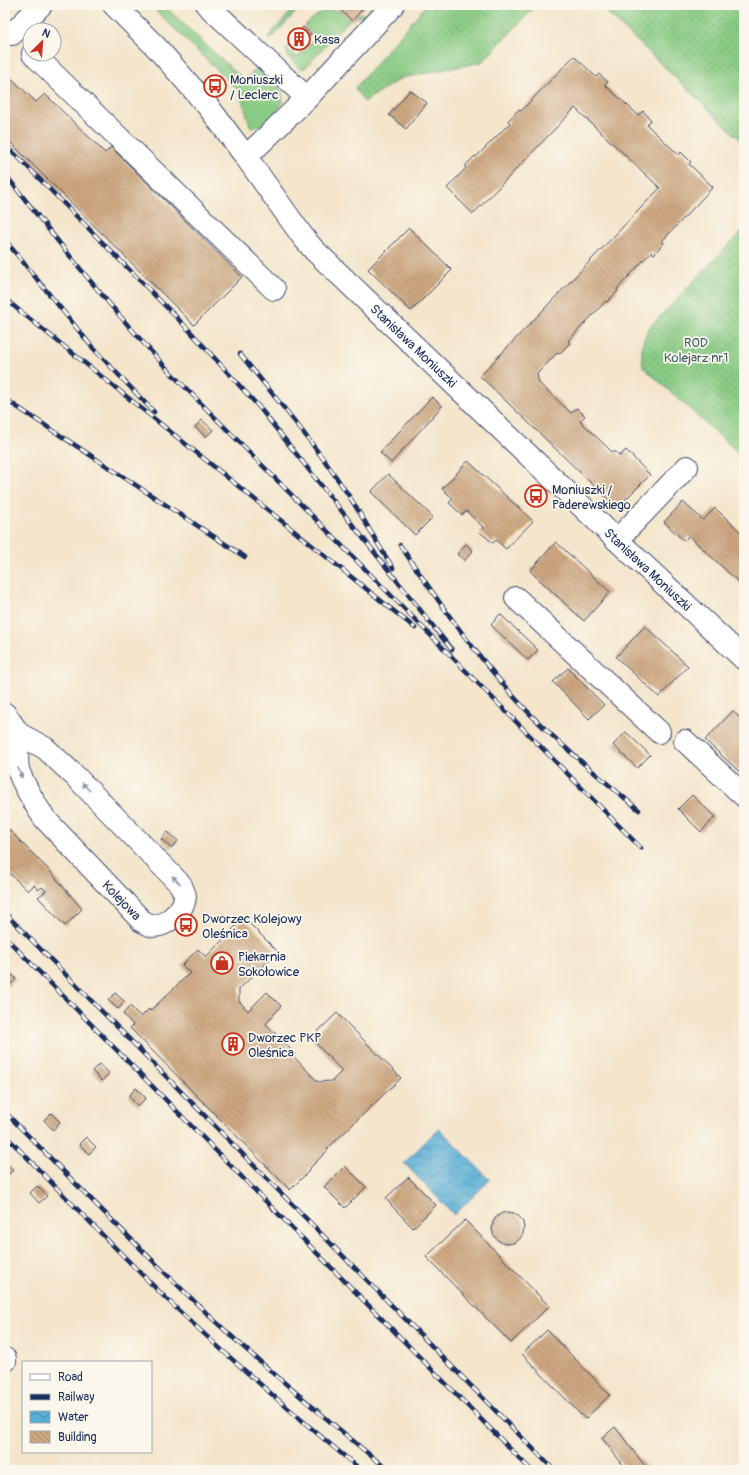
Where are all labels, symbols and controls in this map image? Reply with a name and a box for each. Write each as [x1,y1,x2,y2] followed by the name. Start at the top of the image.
[22,22,62,62] north arrow
[40,26,53,41] text: N
[286,26,312,52] building icon: Kasa
[314,32,340,48] place label: Kasa
[230,72,283,103] place label: Moniuszki / Leclerc
[202,73,228,99] bus stop icon: Moniuszki / Leclerc
[366,301,460,391] street label: Stanisława Moniuszki
[664,335,728,366] park label: ROD Kolejarz nr1
[552,482,631,513] place label: Moniuszki / Paderewskiego
[523,483,549,509] bus stop icon: Moniuszki / Paderewskiego
[601,525,694,615] street label: Stanisława Moniuszki
[18,767,24,779] one-way arrow
[81,782,91,792] one-way arrow
[171,875,181,885] one-way arrow
[99,878,144,924] street label: Kolejowa
[202,911,302,942] place label: Dworzec Kolejowy Oleśnica
[173,912,199,938] bus stop icon: Dworzec Kolejowy Oleśnica
[238,949,300,980] place label: Piekarnia Sokołowice
[209,950,235,976] shop icon: Piekarnia Sokołowice
[248,1030,321,1061] place label: Dworzec PKP Oleśnica
[220,1031,246,1057] building icon: Dworzec PKP Oleśnica
[22,1361,152,1453] legend
[58,1370,83,1385] text: Road
[58,1390,94,1405] text: Railway
[58,1410,89,1425] text: Water
[58,1430,97,1445] text: Building

